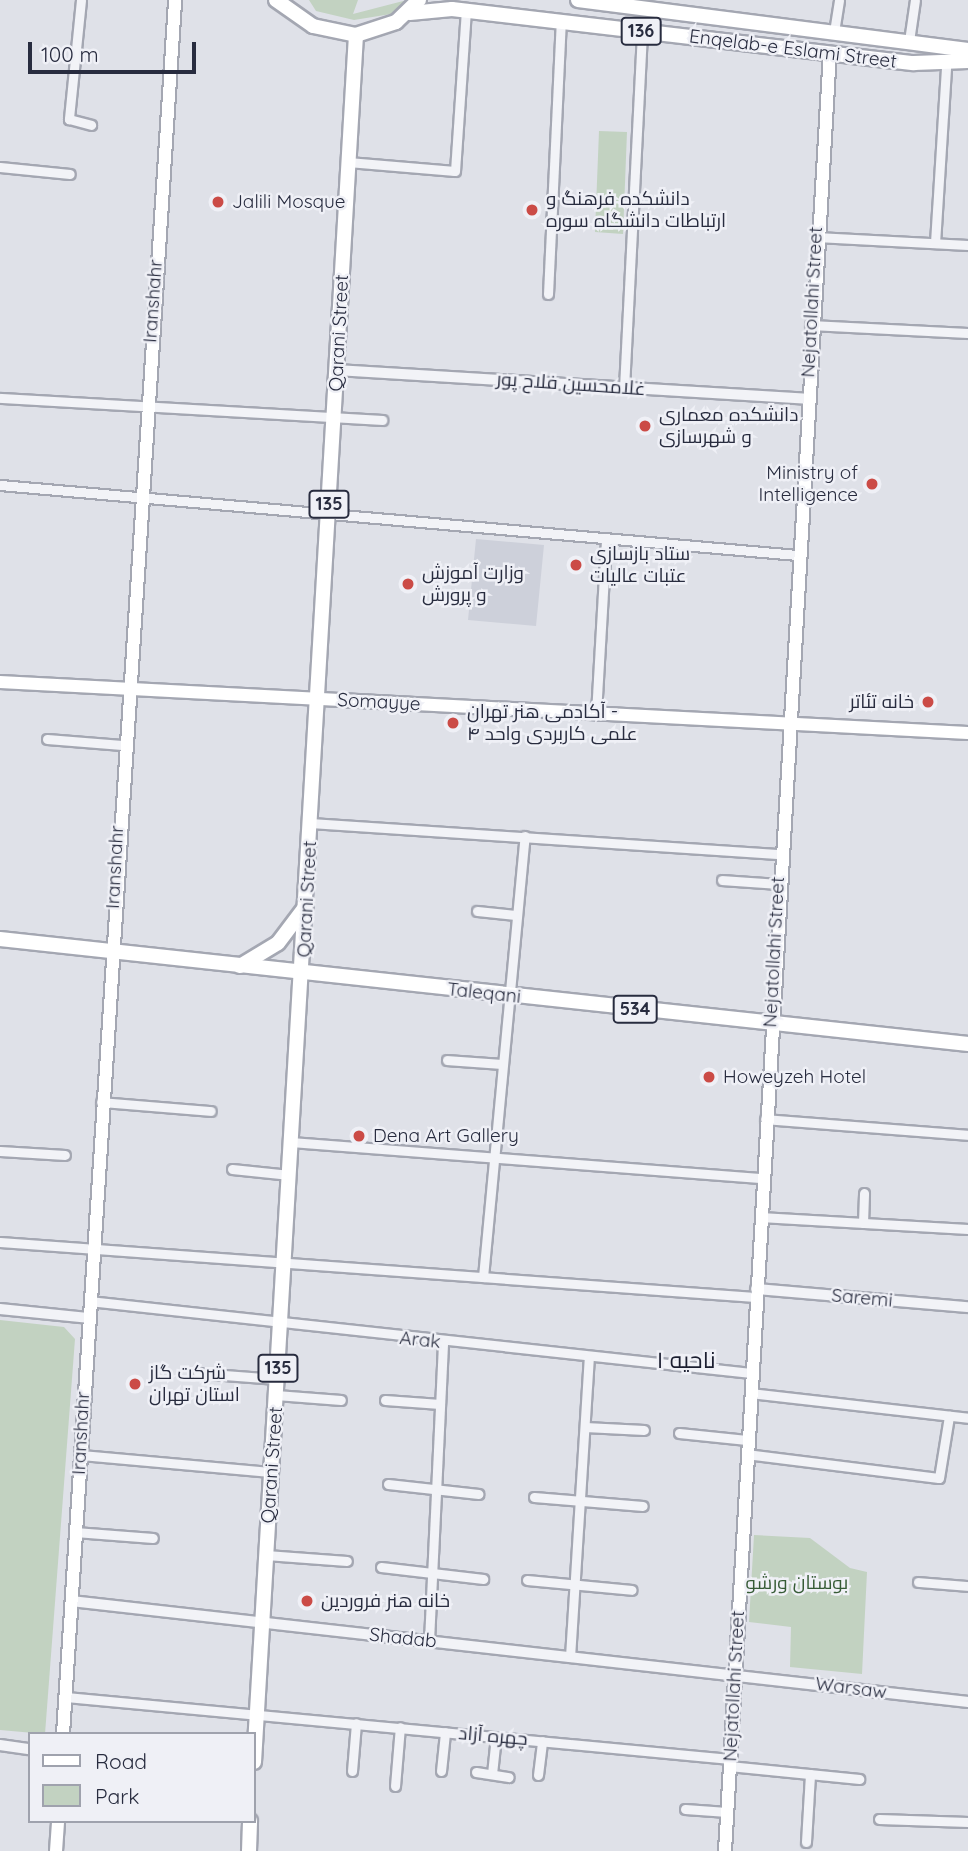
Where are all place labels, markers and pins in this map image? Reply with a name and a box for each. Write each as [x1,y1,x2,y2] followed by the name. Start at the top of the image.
[546,188,726,232] place label: دانشکده فرهنگ و ارتباطات دانشگاه سوره
[232,191,346,213] place label: Jalili Mosque
[210,194,226,210] marker: Jalili Mosque
[524,202,540,218] marker: دانشکده فرهنگ و ارتباطات دانشگاه سوره
[659,404,798,448] place label: دانشکده معماری و شهرسازی
[637,418,653,434] marker: دانشکده معماری و شهرسازی
[759,462,858,506] place label: Ministry of Intelligence
[864,476,880,492] marker: Ministry of Intelligence
[590,543,690,587] place label: ستاد بازسازی عتبات عالیات
[568,557,584,573] marker: ستاد بازسازی عتبات عالیات
[422,562,524,606] place label: وزارت آموزش و پرورش
[400,576,416,592] marker: وزارت آموزش و پرورش
[850,691,914,713] place label: خانه تئاتر
[920,694,936,710] marker: خانه تئاتر
[467,701,638,745] place label: آکادمی هنر تهران - علمی کاربردی واحد ۴
[445,715,461,731] marker: آکادمی هنر تهران - علمی کاربردی واحد ۴
[723,1066,866,1088] place label: Howeyzeh Hotel
[701,1069,717,1085] marker: Howeyzeh Hotel
[373,1125,519,1147] place label: Dena Art Gallery
[351,1128,367,1144] marker: Dena Art Gallery
[149,1362,240,1406] place label: شرکت گاز استان تهران
[127,1376,143,1392] marker: شرکت گاز استان تهران
[321,1590,450,1612] place label: خانه هنر فروردین
[299,1593,315,1609] marker: خانه هنر فروردین

